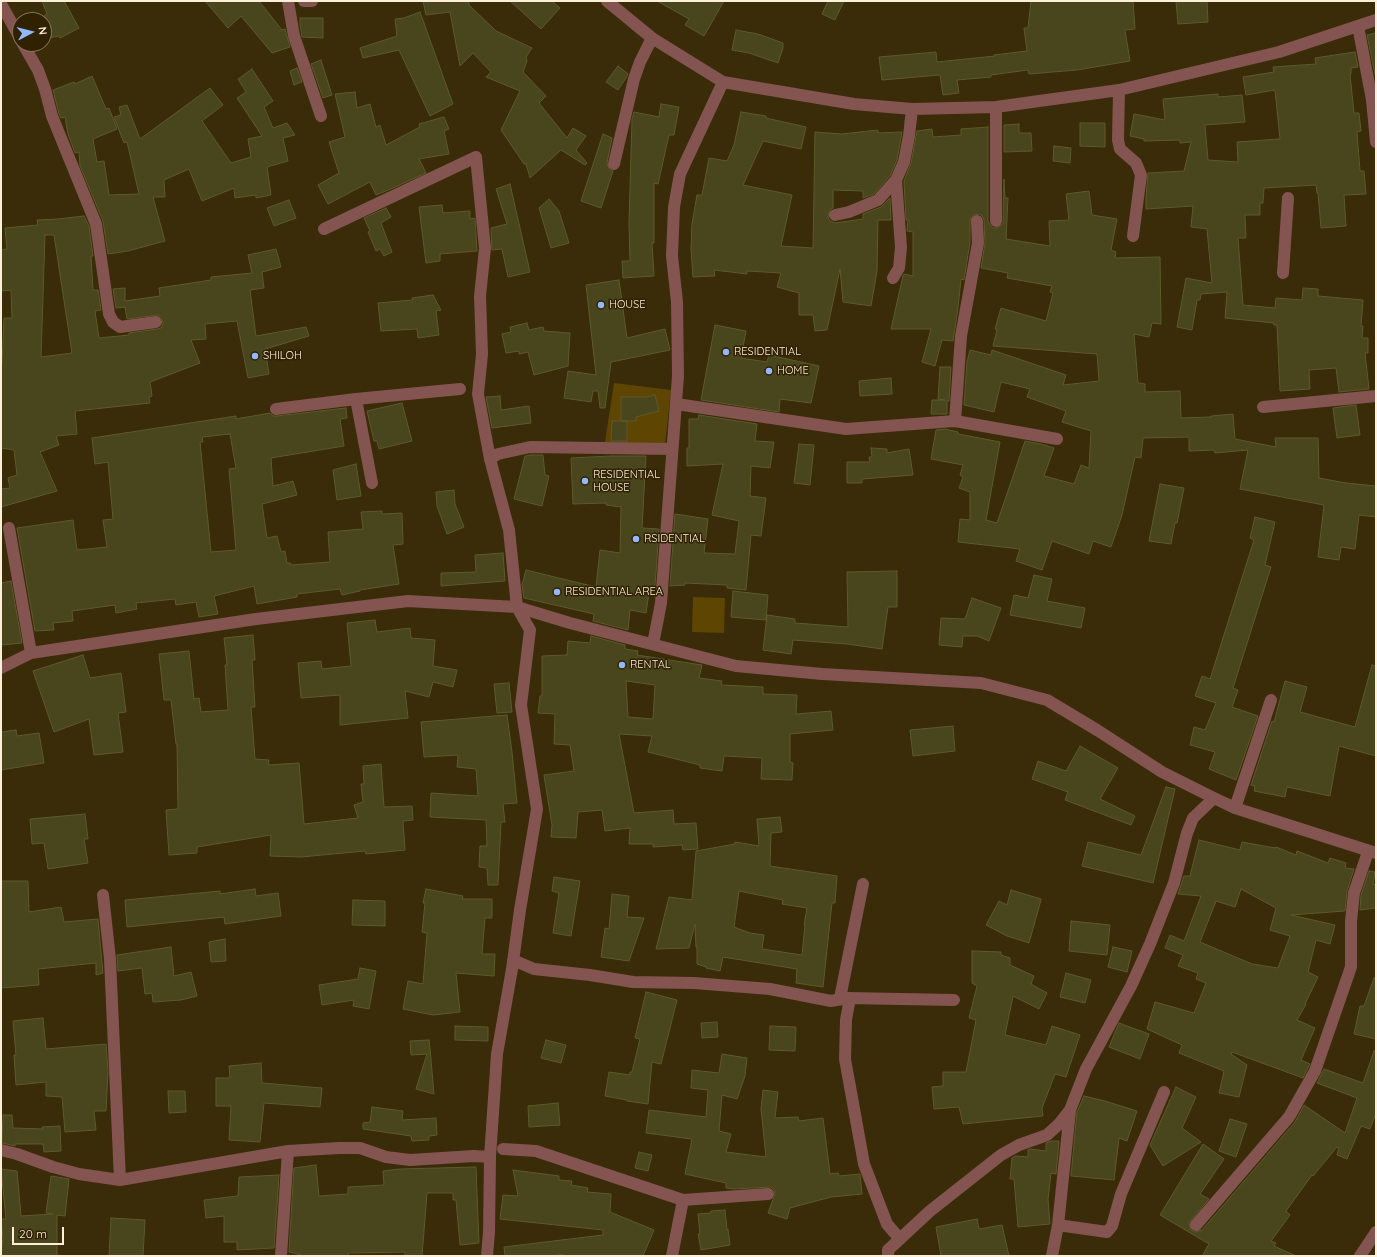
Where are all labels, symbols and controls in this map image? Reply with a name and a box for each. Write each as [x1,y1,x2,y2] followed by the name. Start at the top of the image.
[12,12,52,52] north arrow
[35,26,50,36] text: N
[609,298,646,312] place label: HOUSE
[596,300,606,310] marker: HOUSE
[734,345,801,359] place label: RESIDENTIAL
[721,347,731,357] marker: RESIDENTIAL
[263,349,302,363] place label: SHILOH
[250,351,260,361] marker: SHILOH
[777,364,809,378] place label: HOME
[764,366,774,376] marker: HOME
[593,468,660,494] place label: RESIDENTIAL HOUSE
[580,476,590,486] marker: RESIDENTIAL HOUSE
[644,532,705,546] place label: RSIDENTIAL
[631,534,641,544] marker: RSIDENTIAL
[565,585,663,599] place label: RESIDENTIAL AREA
[552,587,562,597] marker: RESIDENTIAL AREA
[630,658,671,672] place label: RENTAL
[617,660,627,670] marker: RENTAL
[14,1219,66,1245] scale bar
[19,1226,47,1241] text: 20 m

